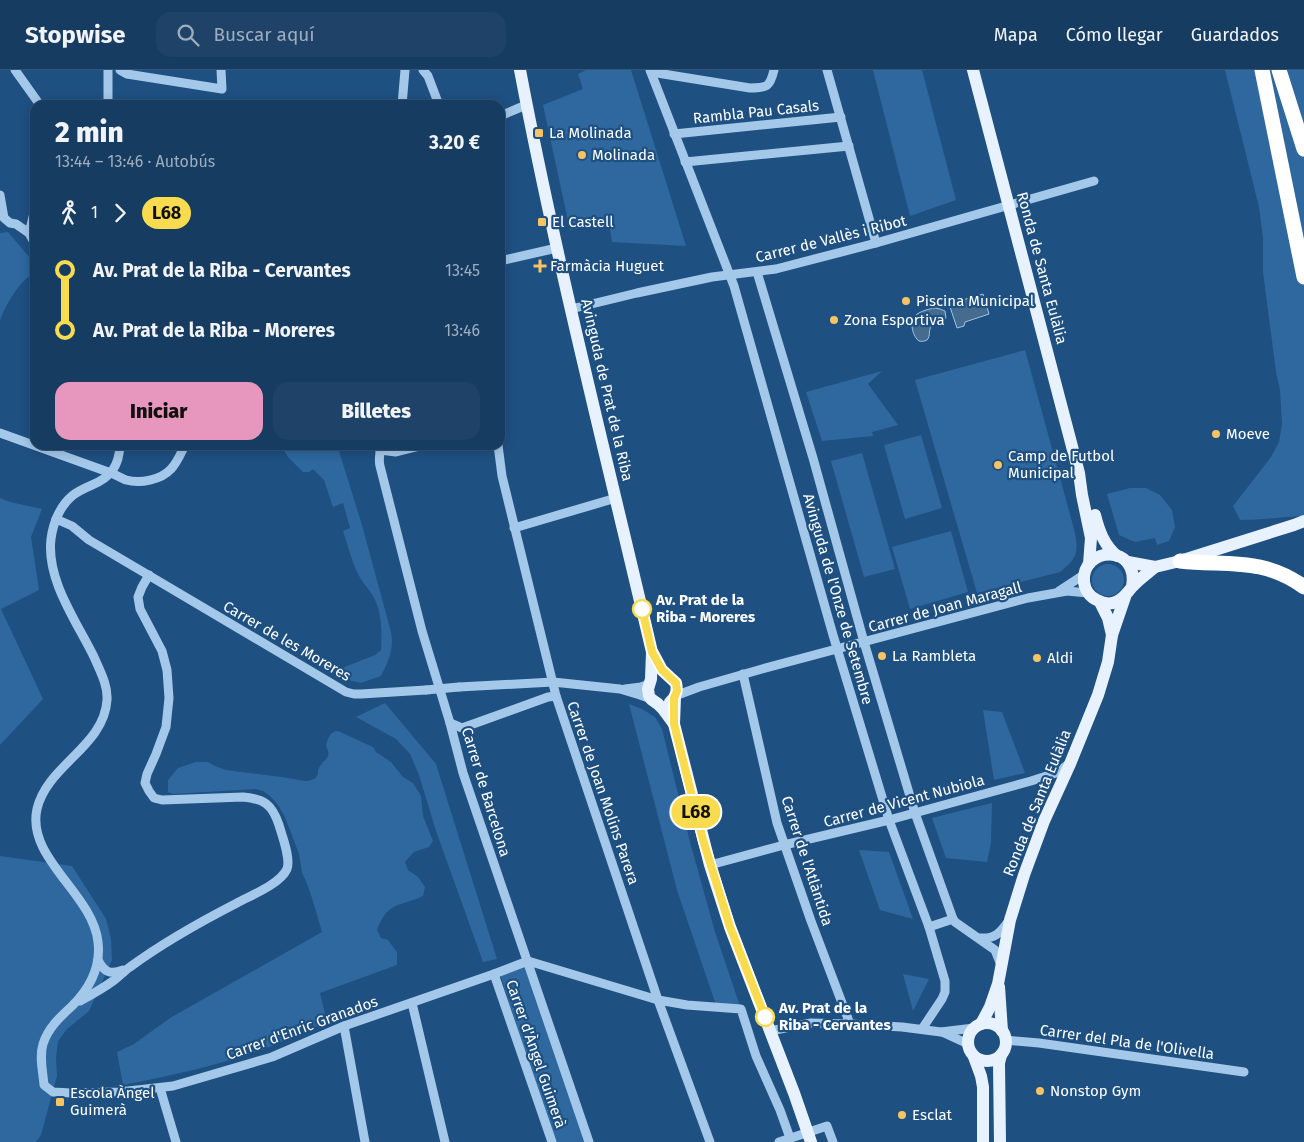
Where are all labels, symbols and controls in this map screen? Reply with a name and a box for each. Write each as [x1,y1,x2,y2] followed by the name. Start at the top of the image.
[156,12,506,57] search box
[25,21,126,49] text: Stopwise
[174,21,202,49] icon: search
[214,23,315,46] text: Buscar aquí
[994,24,1038,46] text: Mapa
[1066,24,1163,46] text: Cómo llegar
[1191,24,1279,46] text: Guardados
[692,96,820,128] street label: Rambla Pau Casals
[55,116,124,149] text: 2 min
[549,124,632,142] place label: La Molinada
[533,127,545,139] marker: La Molinada
[429,131,480,154] text: 3.20 €
[592,146,655,164] place label: Molinada
[576,149,588,161] marker: Molinada
[55,152,215,171] text: 13:44 – 13:46 · Autobús
[1013,190,1071,346] street label: Ronda de Santa Eulàlia
[55,199,83,227] icon: walk
[106,199,134,227] icon: forward
[152,202,181,224] text: L68
[91,203,98,222] text: 1
[754,211,909,266] street label: Carrer de Vallès i Ribot
[552,213,614,231] place label: El Castell
[536,216,548,228] marker: El Castell
[550,257,664,275] place label: Farmàcia Huguet
[93,259,351,282] text: Av. Prat de la Riba - Cervantes
[534,260,546,272] marker: Farmàcia Huguet
[445,261,480,280] text: 13:45
[916,292,1035,310] place label: Piscina Municipal
[900,295,912,307] marker: Piscina Municipal
[577,297,637,483] street label: Avinguda de Prat de la Riba
[844,311,945,329] place label: Zona Esportiva
[828,314,840,326] marker: Zona Esportiva
[93,319,335,342] text: Av. Prat de la Riba - Moreres
[444,321,480,340] text: 13:46
[55,382,263,440] button: Iniciar
[273,382,480,440] button: Billetes
[1226,425,1270,443] place label: Moeve
[1210,428,1222,440] marker: Moeve
[1008,447,1115,482] place label: Camp de Futbol Municipal
[992,459,1004,471] marker: Camp de Futbol Municipal
[799,491,877,707] street label: Avinguda de l'Onze de Setembre
[866,578,1024,636] street label: Carrer de Joan Maragall
[655,591,755,626] place label: Av. Prat de la Riba - Moreres
[220,597,354,685] street label: Carrer de les Moreres
[632,599,652,619] marker: Av. Prat de la Riba - Moreres
[892,647,976,665] place label: La Rambleta
[1047,649,1073,667] place label: Aldi
[876,650,888,662] marker: La Rambleta
[1031,652,1043,664] marker: Aldi
[563,699,643,887] street label: Carrer de Joan Molins Parera
[458,725,514,859] street label: Carrer de Barcelona
[999,727,1075,879] street label: Ronda de Santa Eulàlia
[822,771,986,831] street label: Carrer de Vicent Nubiola
[778,794,836,928] street label: Carrer de l'Atlàntida
[667,796,725,828] line badge: L68
[681,801,711,823] text: L68
[502,977,570,1131] street label: Carrer d'Àngel Guimerà
[224,992,380,1064] street label: Carrer d'Enric Granados
[778,999,891,1034] place label: Av. Prat de la Riba - Cervantes
[755,1007,775,1027] marker: Av. Prat de la Riba - Cervantes
[1039,1021,1215,1063] street label: Carrer del Pla de l'Olivella
[1050,1082,1141,1100] place label: Nonstop Gym
[70,1084,155,1119] place label: Escola Àngel Guimerà
[1034,1085,1046,1097] marker: Nonstop Gym
[54,1096,66,1108] marker: Escola Àngel Guimerà
[912,1106,953,1124] place label: Esclat
[896,1109,908,1121] marker: Esclat

